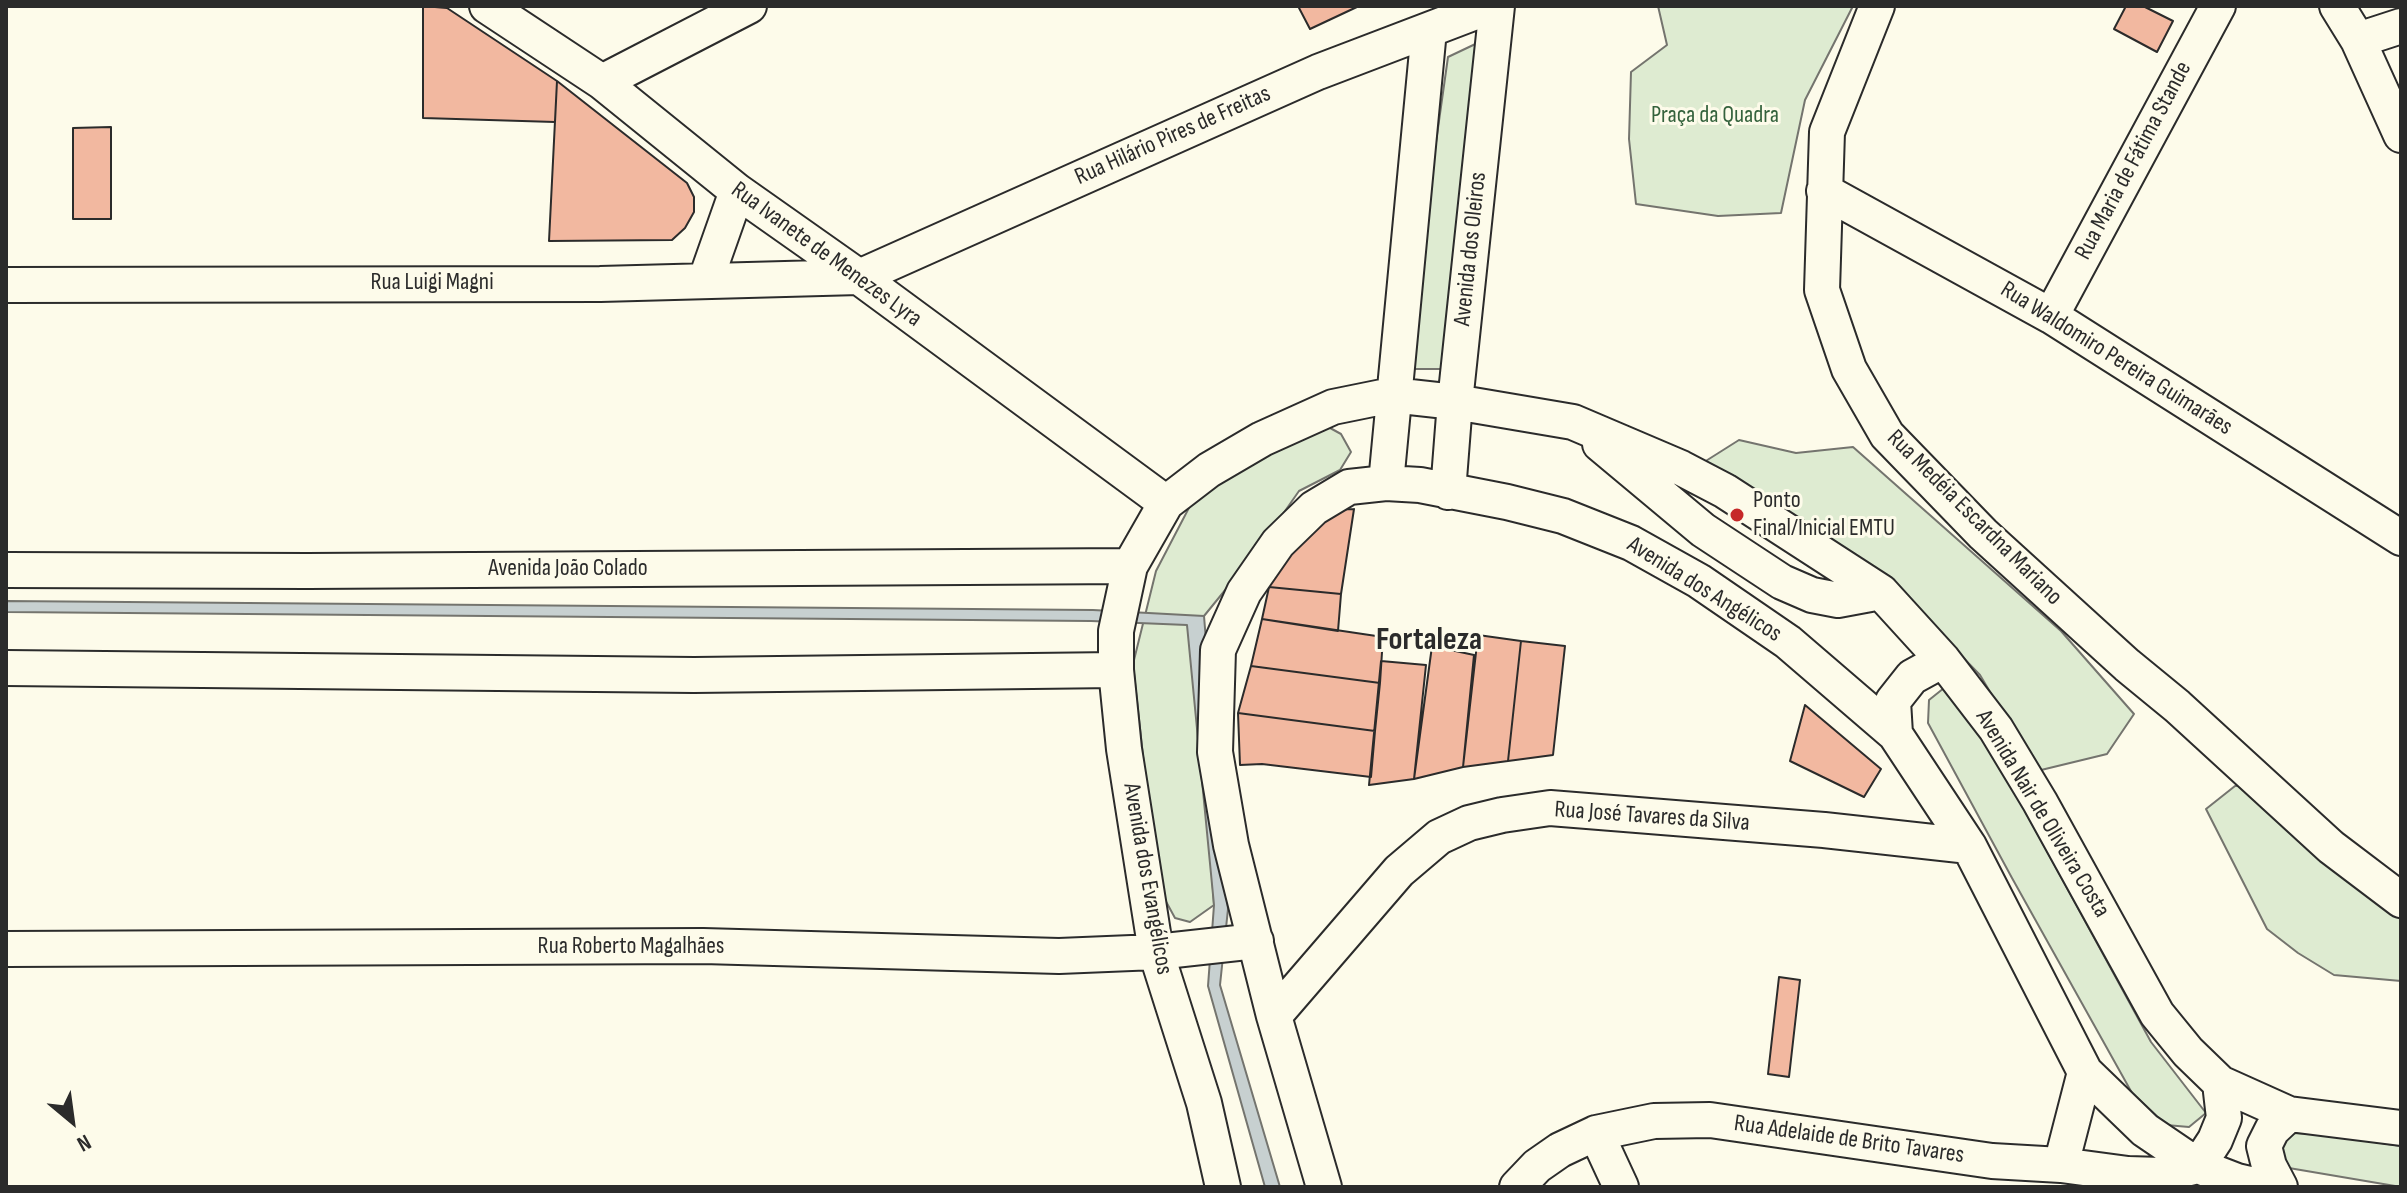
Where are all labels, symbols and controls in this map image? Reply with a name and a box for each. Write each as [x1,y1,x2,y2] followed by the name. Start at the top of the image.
[2070,57,2198,265] street label: Rua Maria de Fátima Stande
[1071,80,1275,192] street label: Rua Hilário Pires de Freitas
[1651,102,1779,130] park label: Praça da Quadra
[1449,171,1493,327] street label: Avenida dos Oleiros
[725,176,927,334] street label: Rua Ivanete de Menezes Lyra
[370,269,494,297] street label: Rua Luigi Magni
[1995,276,2237,442] street label: Rua Waldomiro Pereira Guimarães
[1880,424,2068,612] street label: Rua Medéia Escardna Mariano
[1753,487,1895,543] place label: Ponto Final/Inicial EMTU
[1728,506,1746,524] marker: Ponto Final/Inicial EMTU
[1622,531,1786,649] street label: Avenida dos Angélicos
[488,555,648,583] street label: Avenida João Colado
[1376,622,1482,660] district label: Fortaleza
[1969,705,2115,923] street label: Avenida Nair de Oliveira Costa
[1116,781,1178,977] street label: Avenida dos Evangélicos
[1553,796,1751,838] street label: Rua José Tavares da Silva
[538,933,724,961] street label: Rua Roberto Magalhães
[32,1081,112,1161] north arrow
[1732,1110,1966,1170] street label: Rua Adelaide de Brito Tavares
[72,1128,96,1157] text: N

